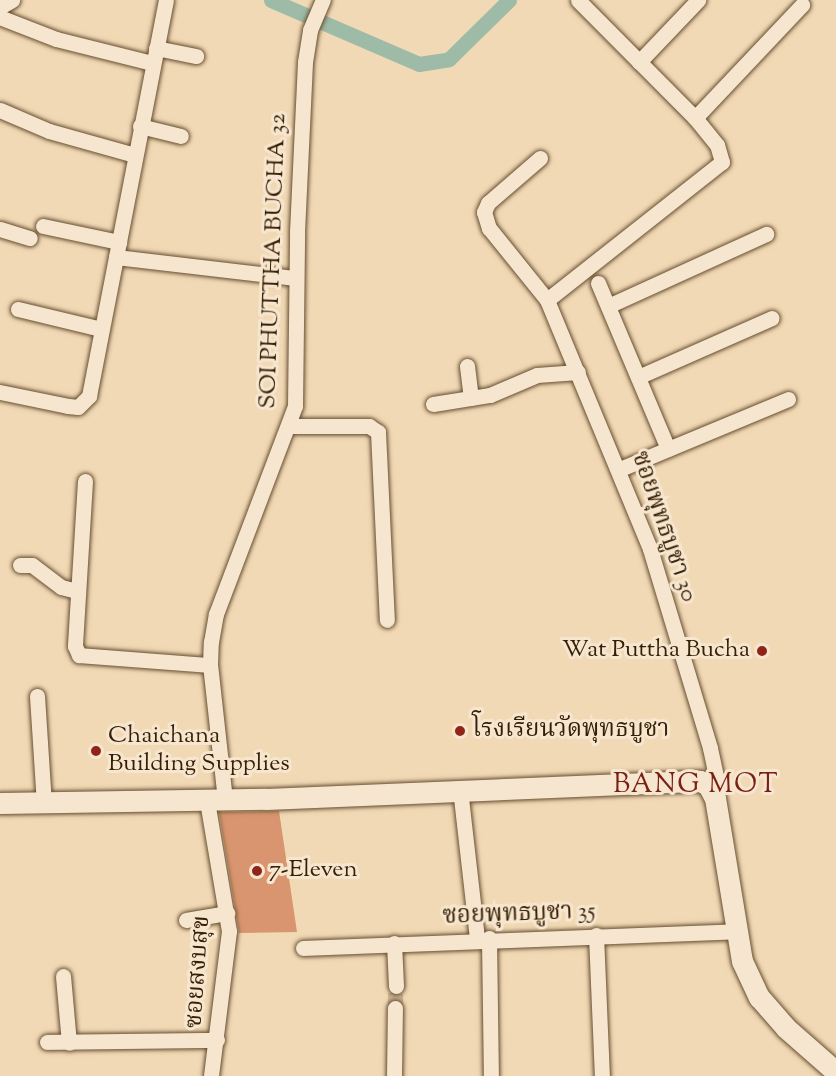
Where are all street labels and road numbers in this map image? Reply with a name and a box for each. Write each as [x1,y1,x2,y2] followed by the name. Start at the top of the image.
[254,113,294,409] street label: SOI PHUTTHA BUCHA 32
[624,448,702,606] street label: ซอยพุทธบูชา 30
[442,898,596,932] street label: ซอยพุทธบูชา 35
[181,915,217,1029] street label: ซอยสงบสุข

